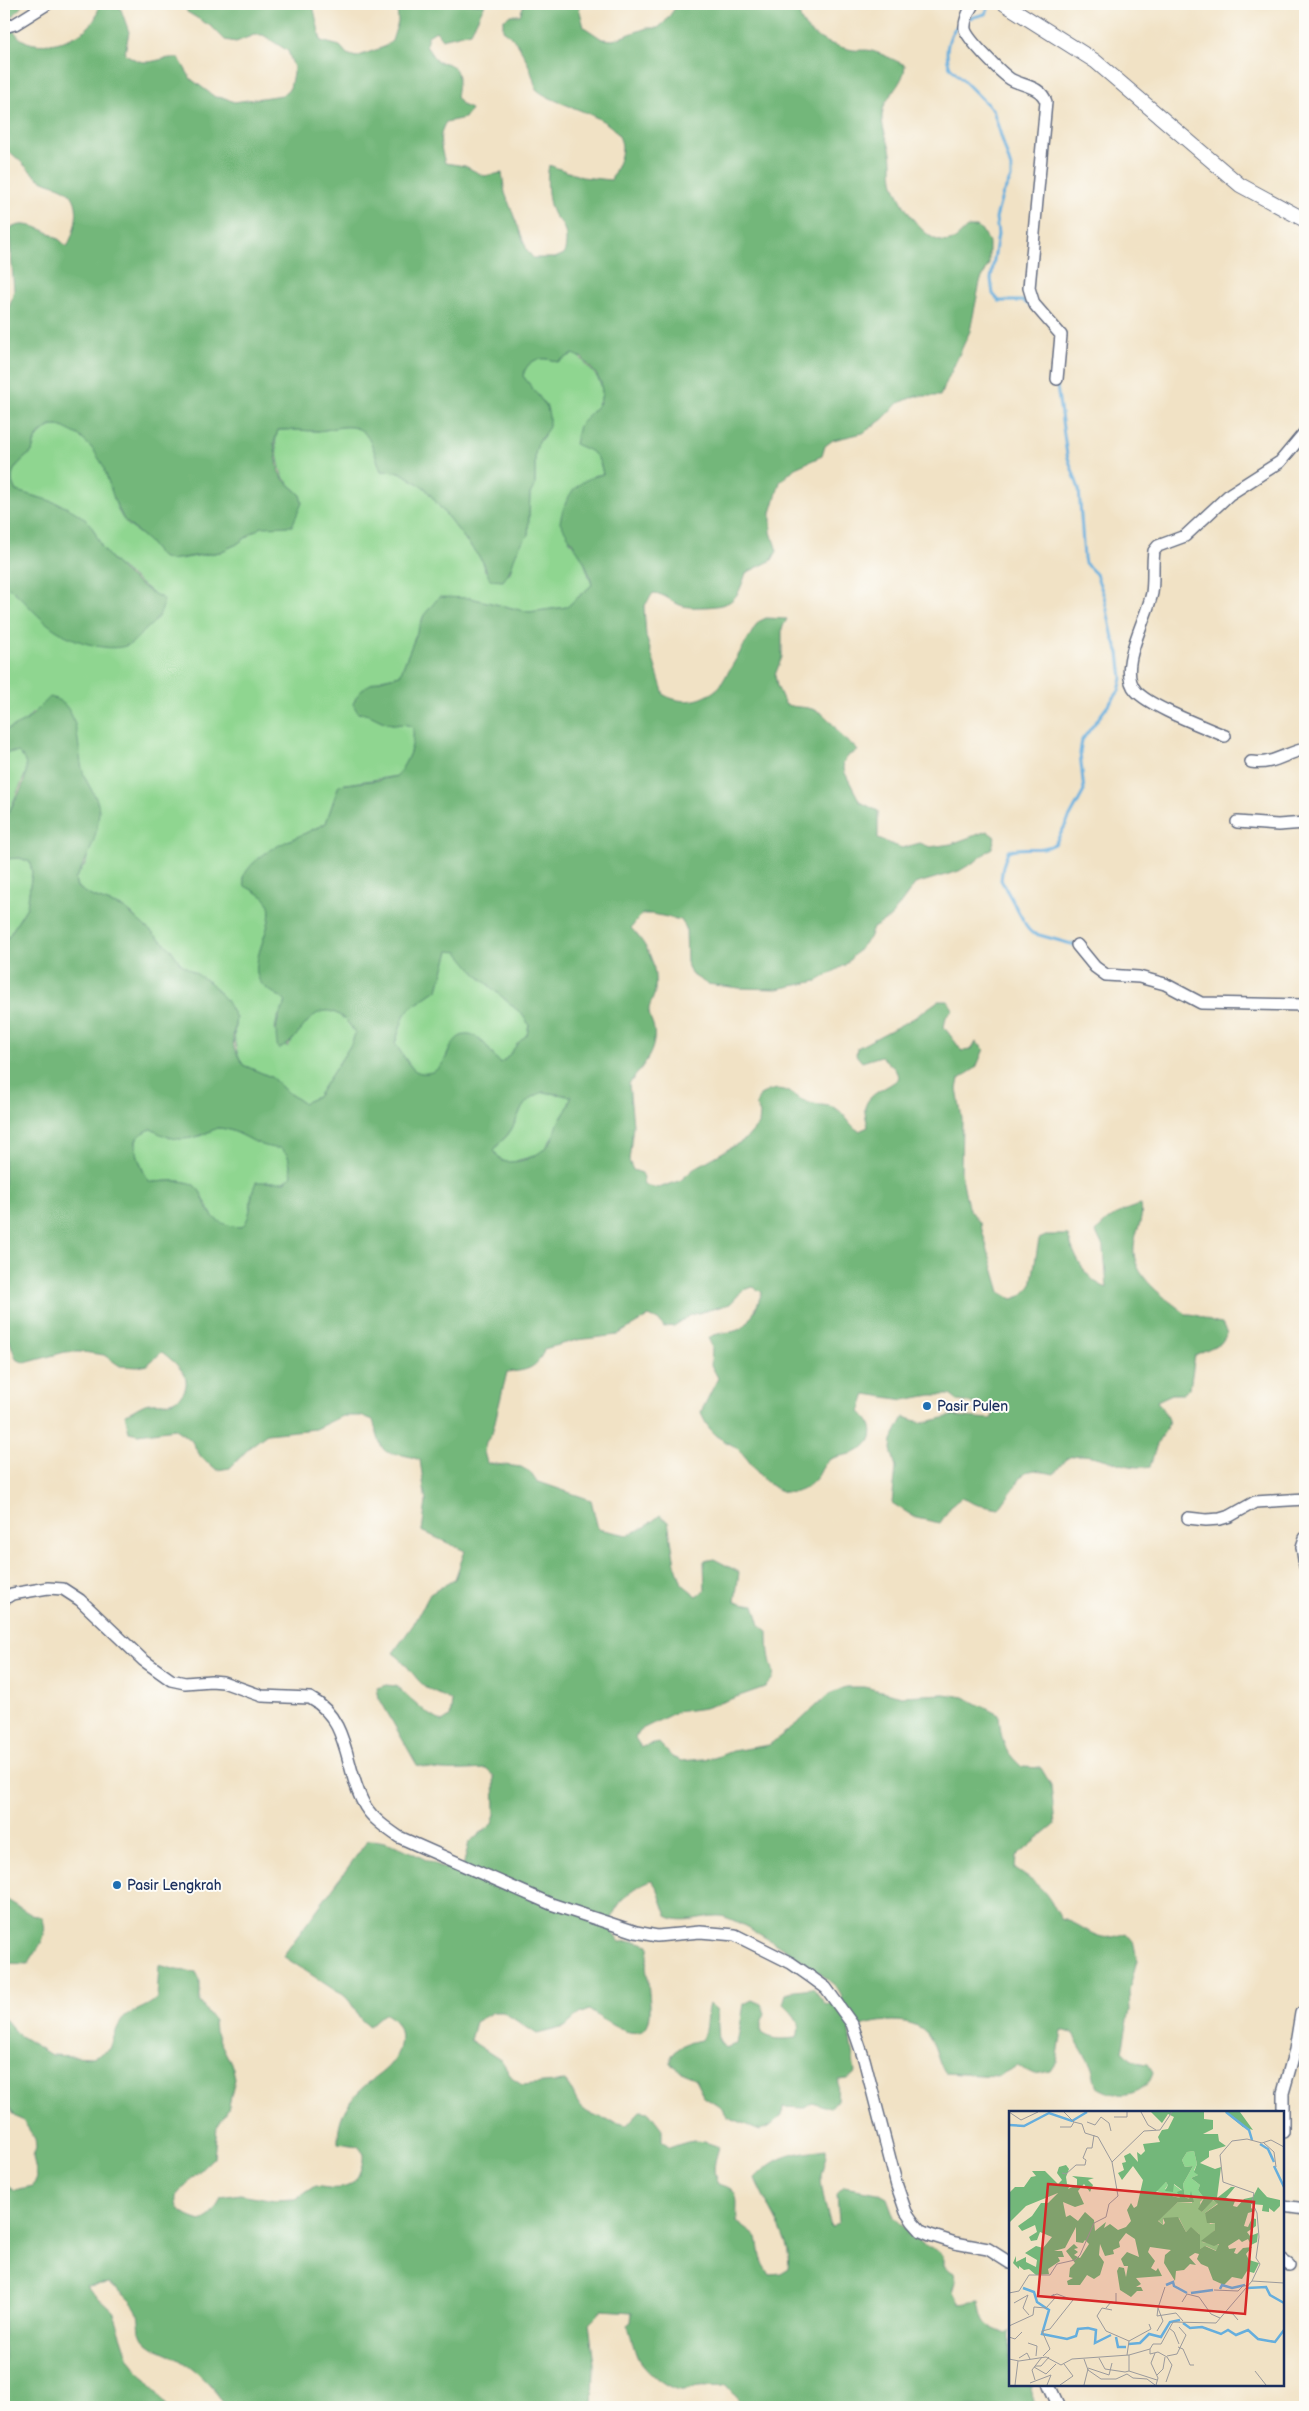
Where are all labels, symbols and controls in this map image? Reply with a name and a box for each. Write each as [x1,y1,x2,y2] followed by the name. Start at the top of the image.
[937,1398,1008,1415] place label: Pasir Pulen
[921,1400,933,1412] marker: Pasir Pulen
[127,1877,222,1894] place label: Pasir Lengkrah
[111,1879,123,1891] marker: Pasir Lengkrah
[1009,2111,1284,2386] inset map

